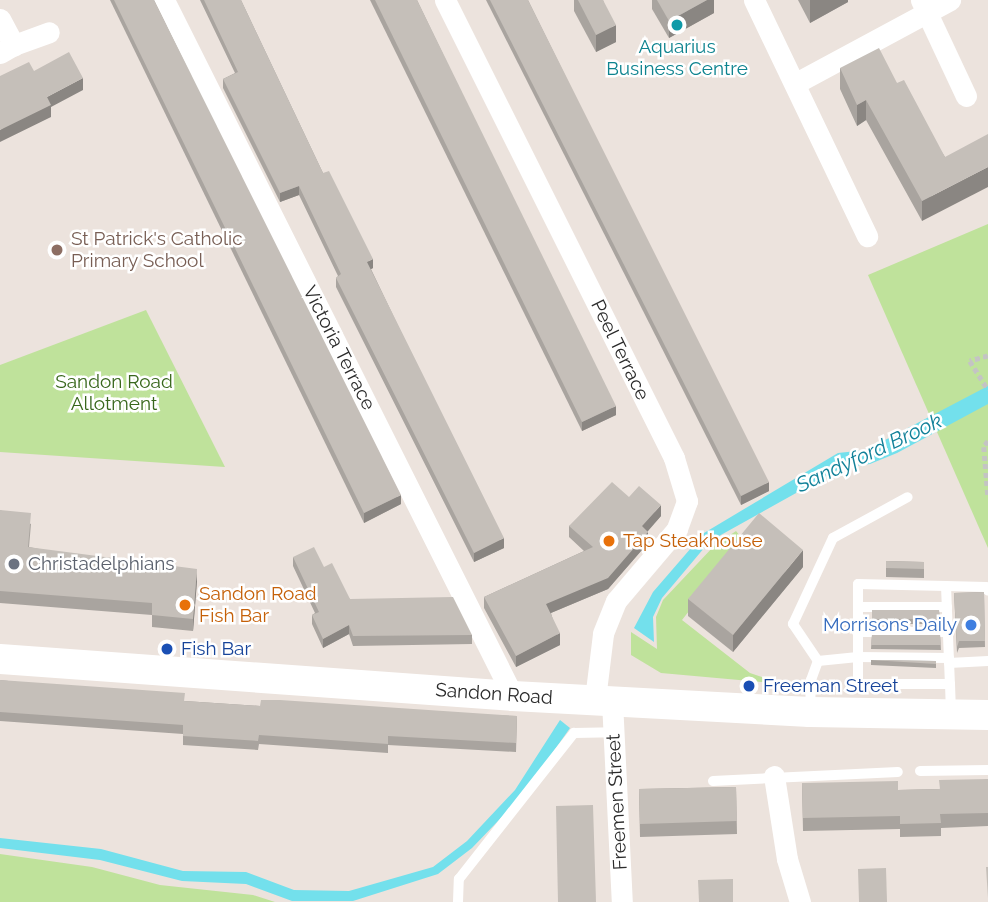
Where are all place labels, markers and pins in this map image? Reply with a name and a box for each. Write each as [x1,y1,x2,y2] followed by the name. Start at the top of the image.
[669,17,685,33] marker: Aquarius Business Centre
[606,36,748,80] place label: Aquarius Business Centre
[71,228,243,272] place label: St Patrick's Catholic Primary School
[49,242,65,258] marker: St Patrick's Catholic Primary School
[623,530,763,552] place label: Tap Steakhouse
[601,533,617,549] marker: Tap Steakhouse
[28,553,175,575] place label: Christadelphians
[6,556,22,572] marker: Christadelphians
[199,583,317,627] place label: Sandon Road Fish Bar
[177,597,193,613] marker: Sandon Road Fish Bar
[823,614,957,636] place label: Morrisons Daily
[963,617,979,633] marker: Morrisons Daily
[181,638,251,660] place label: Fish Bar
[159,641,175,657] marker: Fish Bar
[763,675,899,697] place label: Freeman Street
[741,678,757,694] marker: Freeman Street

